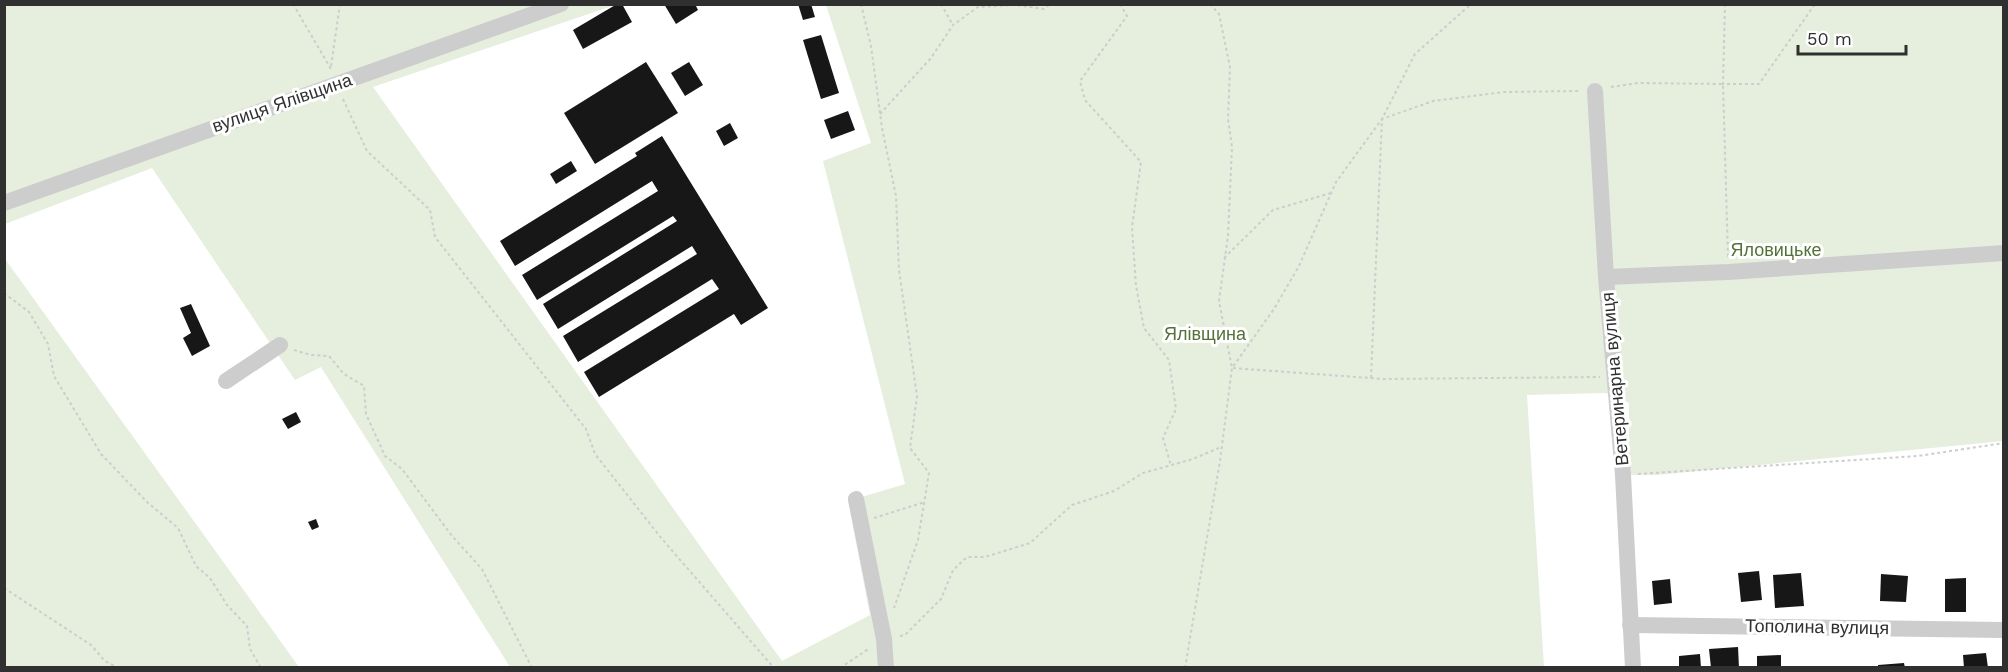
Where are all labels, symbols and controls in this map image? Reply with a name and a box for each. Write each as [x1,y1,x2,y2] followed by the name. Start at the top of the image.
[1798,18,1906,56] scale bar
[1807,28,1852,49] text: 50 m
[209,68,355,136] street label: вулиця Ялівщина
[1730,239,1822,260] park label: Яловицьке
[1596,291,1633,467] street label: Ветеринарна вулиця
[1164,323,1247,344] park label: Ялівщина
[1745,615,1889,638] street label: Тополина вулиця

